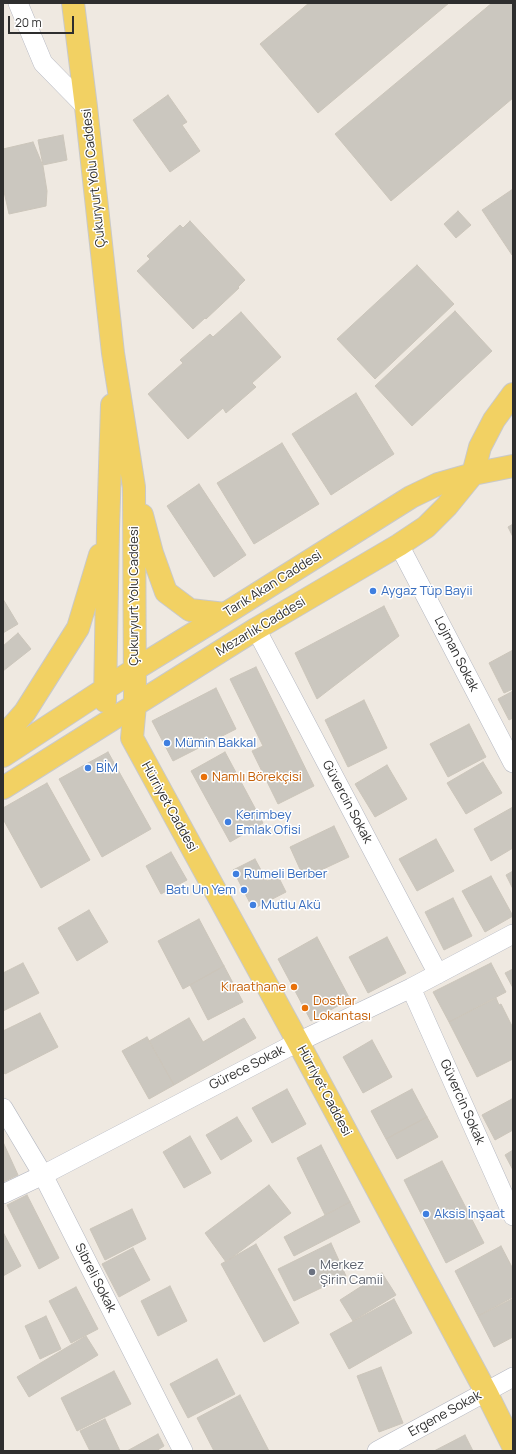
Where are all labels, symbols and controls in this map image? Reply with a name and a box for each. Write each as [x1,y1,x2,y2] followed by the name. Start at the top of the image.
[10,8,76,34] scale bar
[15,14,42,31] text: 20 m
[79,108,109,248] street label: Çukuryurt Yolu Caddesi
[126,526,142,666] street label: Çukuryurt Yolu Caddesi
[221,548,325,620] street label: Tarık Akan Caddesi
[381,583,473,599] place label: Aygaz Tüp Bayii
[368,586,378,596] marker: Aygaz Tüp Bayii
[214,594,308,660] street label: Mezarlık Caddesi
[430,614,482,694] street label: Lojman Sokak
[175,735,256,751] place label: Mümin Bakkal
[162,738,172,748] marker: Mümin Bakkal
[319,758,375,846] street label: Güvercin Sokak
[138,759,200,855] street label: Hürriyet Caddesi
[96,760,118,776] place label: BİM
[83,763,93,773] marker: BİM
[212,769,302,785] place label: Namlı Börekçisi
[199,772,209,782] marker: Namlı Börekçisi
[236,807,301,838] place label: Kerimbey Emlak Ofisi
[223,817,233,827] marker: Kerimbey Emlak Ofisi
[244,866,327,882] place label: Rumeli Berber
[231,869,241,879] marker: Rumeli Berber
[166,882,236,898] place label: Batı Un Yem
[239,885,249,895] marker: Batı Un Yem
[261,897,321,913] place label: Mutlu Akü
[248,900,258,910] marker: Mutlu Akü
[221,979,286,995] place label: Kıraathane
[289,982,299,992] marker: Kıraathane
[313,993,371,1024] place label: Dostlar Lokantası
[300,1003,310,1013] marker: Dostlar Lokantası
[207,1042,287,1094] street label: Gürece Sokak
[294,1043,354,1139] street label: Hürriyet Caddesi
[436,1057,488,1147] street label: Güvercin Sokak
[434,1206,505,1222] place label: Aksis İnşaat
[421,1209,431,1219] marker: Aksis İnşaat
[71,1241,119,1315] street label: Sibreli Sokak
[320,1257,383,1288] place label: Merkez Şirin Camii
[307,1267,317,1277] marker: Merkez Şirin Camii
[406,1388,484,1440] street label: Ergene Sokak

